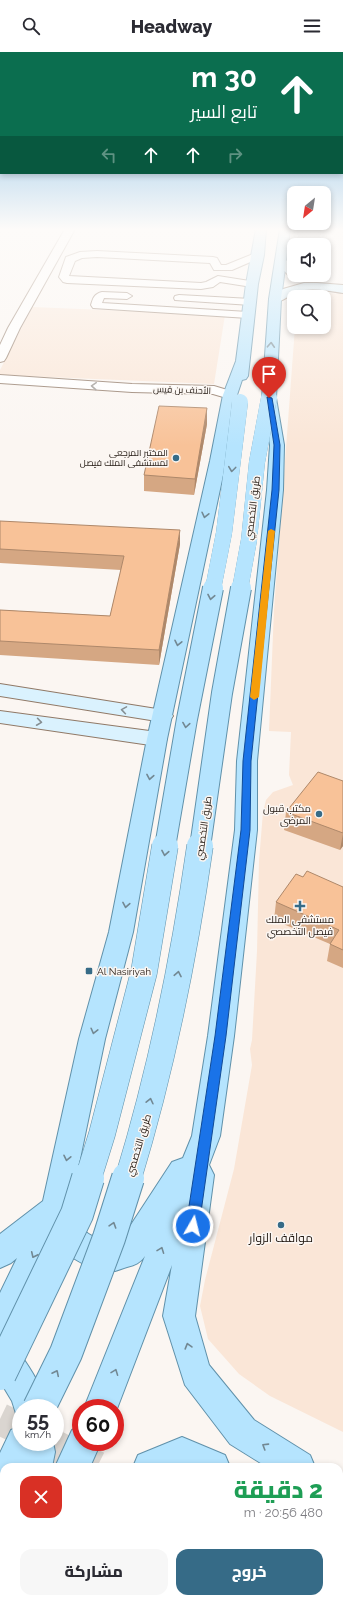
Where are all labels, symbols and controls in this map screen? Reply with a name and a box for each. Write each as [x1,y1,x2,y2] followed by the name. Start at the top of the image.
[20,15,42,37] icon: search
[301,15,323,37] icon: menu
[131,16,212,37] text: Headway
[191,61,257,94] text: 30 m
[271,68,323,120] icon: ahead
[190,101,257,122] text: تابع السير
[98,144,120,166] icon: left
[140,144,162,166] icon: ahead
[182,144,204,166] icon: ahead
[224,144,246,166] icon: right
[287,186,331,230] north arrow
[287,186,331,334] map controls
[287,238,331,282] button: sound
[287,290,331,334] button: search
[267,342,276,348] one-way arrow
[252,357,286,398] pin
[258,363,280,385] icon: arrive
[91,381,97,390] one-way arrow
[153,384,211,396] street label: الأحنف بن قيس
[80,448,168,468] place label: المختبر المرجعي لمستشفى الملك فيصل
[171,453,181,463] marker: المختبر المرجعي لمستشفى الملك فيصل
[227,466,236,472] one-way arrow
[243,475,264,541] street label: طريق التخصصي
[202,512,210,519] one-way arrow
[207,594,216,600] one-way arrow
[175,639,183,646] one-way arrow
[121,706,127,715] one-way arrow
[36,717,42,726] one-way arrow
[182,722,191,728] one-way arrow
[146,774,155,781] one-way arrow
[194,795,215,861] street label: طريق التخصصي
[263,803,311,827] place label: مكتب قبول المرضى
[314,809,324,819] marker: مكتب قبول المرضى
[161,850,170,856] one-way arrow
[294,900,306,912] marker: مستشفى الملك فيصل التخصصي
[122,902,131,908] one-way arrow
[266,914,334,939] place label: مستشفى الملك فيصل التخصصي
[84,966,94,976] marker: Al Nasiriyah
[97,966,151,977] place label: Al Nasiriyah
[173,971,181,977] one-way arrow
[91,1028,99,1034] one-way arrow
[146,1098,154,1104] one-way arrow
[124,1113,155,1178] street label: طريق التخصصي
[63,1155,72,1161] one-way arrow
[172,1205,214,1247] position arrow
[276,1220,286,1230] marker: مواقف الزوار
[108,1222,117,1229] one-way arrow
[248,1231,313,1245] place label: مواقف الزوار
[157,1247,165,1254] one-way arrow
[31,1251,39,1259] one-way arrow
[184,1343,193,1350] one-way arrow
[110,1368,118,1375] one-way arrow
[51,1370,59,1377] one-way arrow
[72,1399,124,1451] speed limit sign: 60
[27,1408,49,1432] text: 55
[25,1429,51,1440] text: km/h
[262,1443,269,1451] one-way arrow
[234,1475,323,1504] text: 2 دقيقة
[20,1476,62,1518] button: close
[244,1505,323,1520] text: 480 m · 20:56
[20,1549,168,1595] button: مشاركة
[176,1549,323,1595] button: خروج

